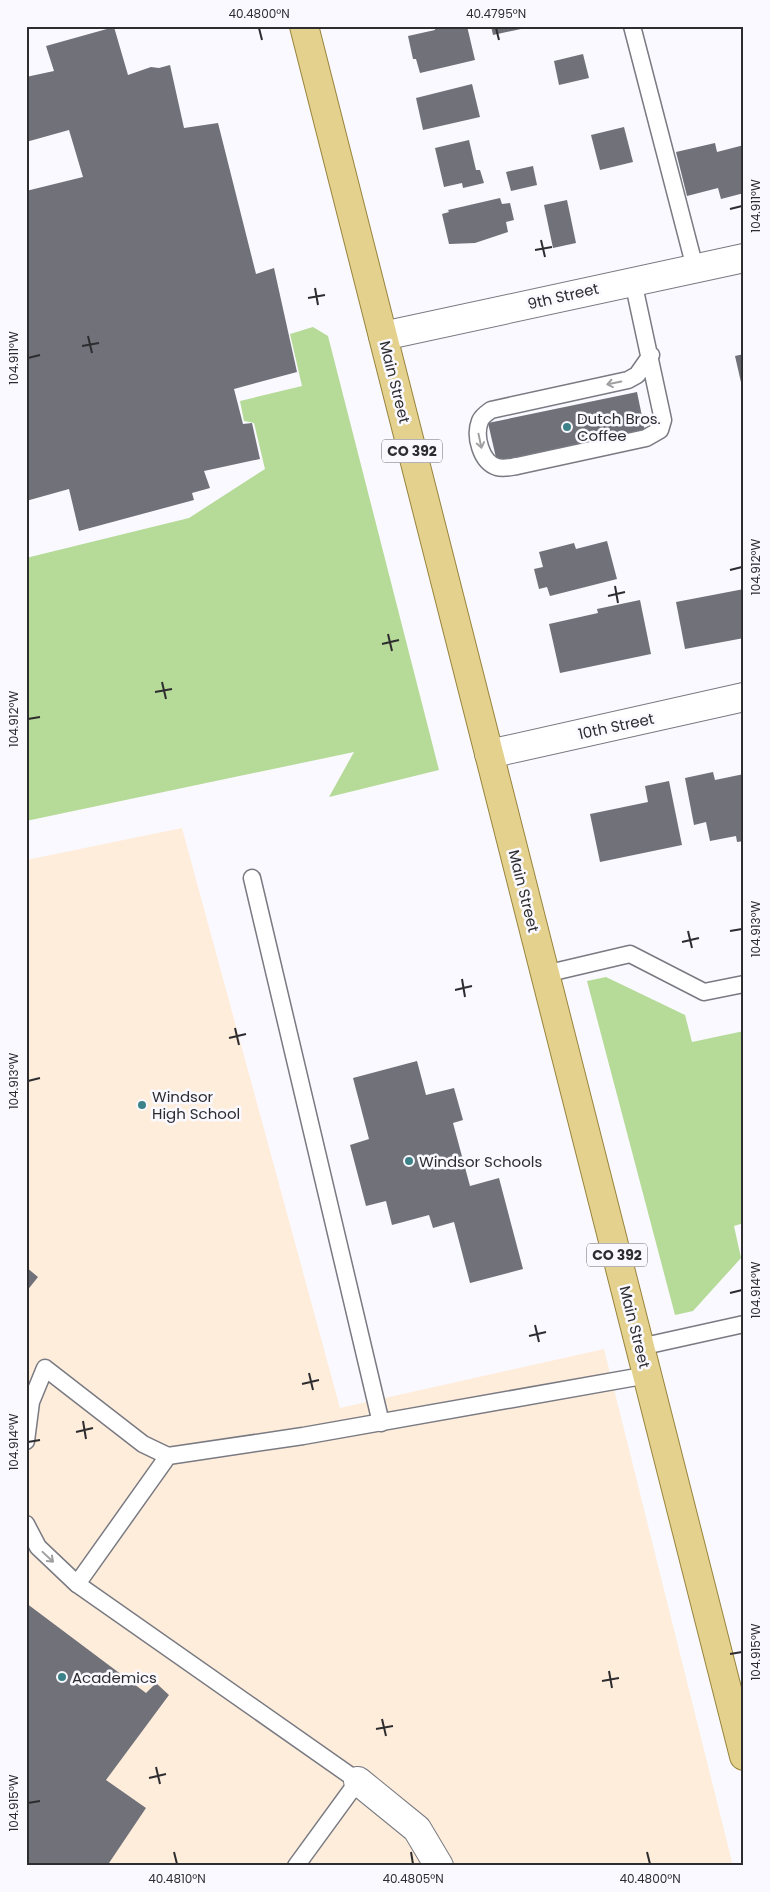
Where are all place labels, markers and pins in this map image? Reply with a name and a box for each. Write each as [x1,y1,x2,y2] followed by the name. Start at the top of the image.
[577,408,661,446] place label: Dutch Bros. Coffee
[561,421,573,433] marker: Dutch Bros. Coffee
[152,1086,240,1124] place label: Windsor High School
[136,1099,148,1111] marker: Windsor High School
[419,1151,543,1172] place label: Windsor Schools
[403,1155,415,1167] marker: Windsor Schools
[72,1667,157,1688] place label: Academics
[56,1671,68,1683] marker: Academics

